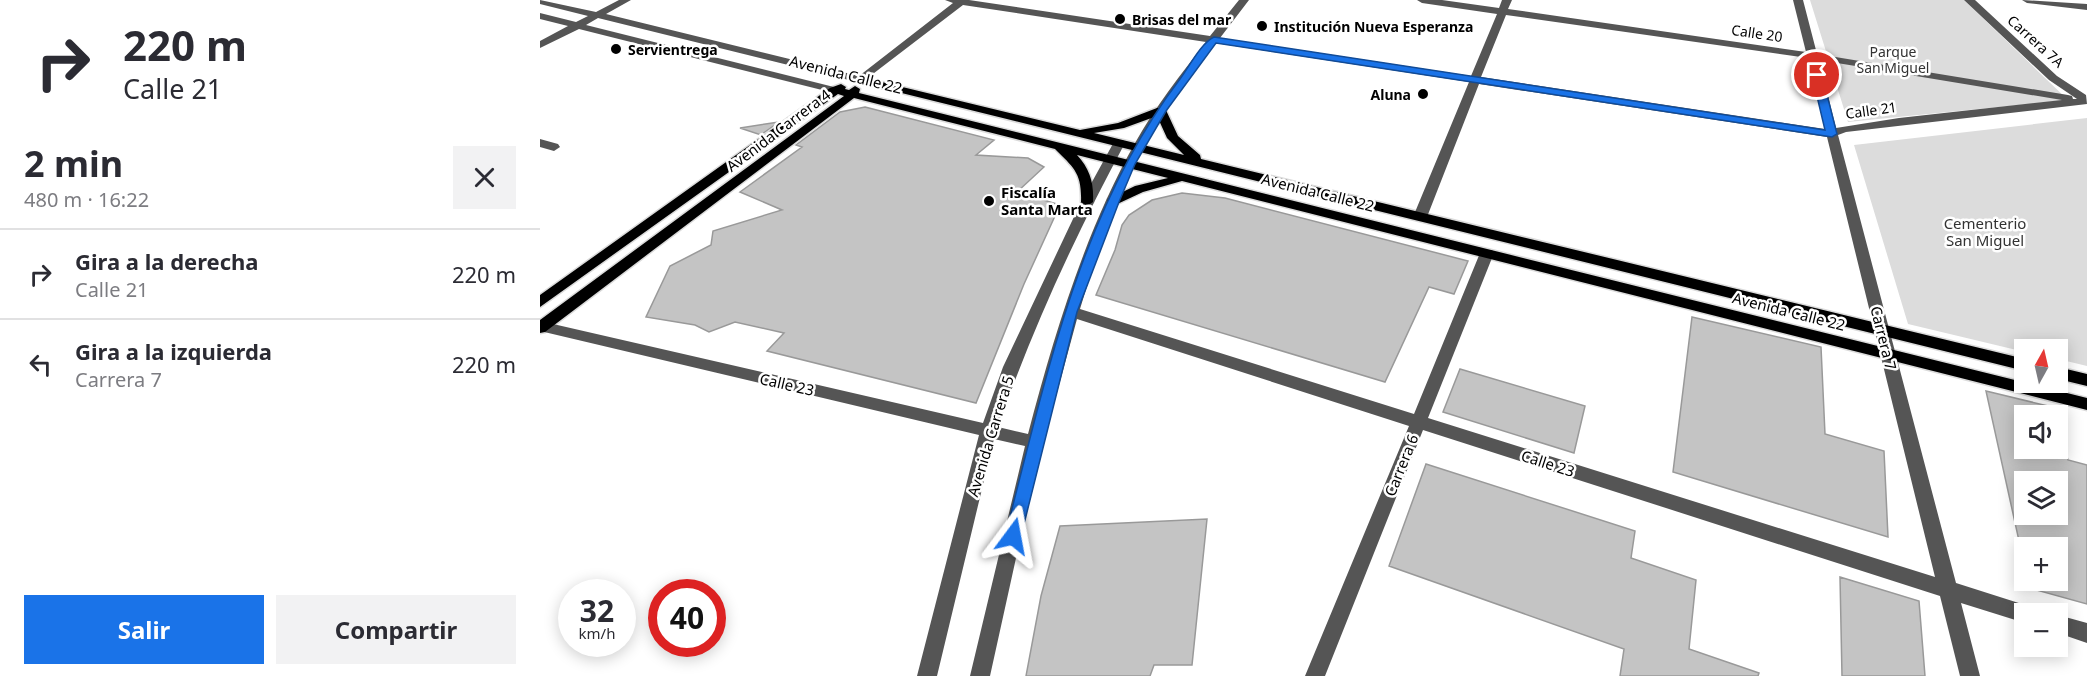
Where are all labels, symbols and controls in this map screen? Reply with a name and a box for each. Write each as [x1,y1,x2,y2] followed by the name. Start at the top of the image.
[1132,10,1232,29] place label: Brisas del mar
[2004,11,2068,71] street label: Carrera 7A
[1113,12,1127,26] marker: Brisas del mar
[123,16,247,73] text: 220 m
[1274,17,1473,36] place label: Institución Nueva Esperanza
[1255,19,1269,33] marker: Institución Nueva Esperanza
[1730,20,1784,46] street label: Calle 20
[24,24,102,102] icon: right
[628,40,718,59] place label: Servientrega
[609,42,623,56] marker: Servientrega
[1857,42,1929,77] park label: Parque San Miguel
[1791,49,1842,100] pin
[788,50,904,98] street label: Avenida Calle 22
[1800,58,1833,91] icon: arrive
[123,70,222,107] text: Calle 21
[722,84,834,176] street label: Avenida Carrera 4
[1371,85,1411,104] place label: Aluna
[1416,87,1430,101] marker: Aluna
[1844,97,1898,123] street label: Calle 21
[24,139,123,188] text: 2 min
[453,146,516,209] button: close
[1260,168,1376,216] street label: Avenida Calle 22
[1001,182,1093,219] place label: Fiscalía Santa Marta
[24,186,149,213] text: 480 m · 16:22
[982,194,996,208] marker: Fiscalía Santa Marta
[1944,213,2026,250] park label: Cementerio San Miguel
[75,246,259,276] text: Gira a la derecha
[24,258,57,291] icon: right
[452,259,516,289] text: 220 m
[75,276,149,303] text: Calle 21
[1731,287,1847,335] street label: Avenida Calle 22
[1866,304,1902,372] street label: Carrera 7
[75,336,272,366] text: Gira a la izquierda
[2014,339,2068,393] north arrow
[2014,339,2068,657] map controls
[24,348,57,381] icon: left
[452,349,516,379] text: 220 m
[75,366,162,393] text: Carrera 7
[758,368,816,400] street label: Calle 23
[962,373,1018,499] street label: Avenida Carrera 5
[2014,405,2068,459] button: sound
[1380,431,1422,499] street label: Carrera 6
[1519,445,1577,481] street label: Calle 23
[2014,471,2068,525] button: layers
[981,504,1045,568] position arrow
[2014,537,2068,591] button: +
[648,579,726,657] speed limit sign: 40
[580,590,614,631] text: 32
[24,595,264,664] button: Salir
[276,595,516,664] button: Compartir
[2014,603,2068,657] button: −
[579,623,615,643] text: km/h

